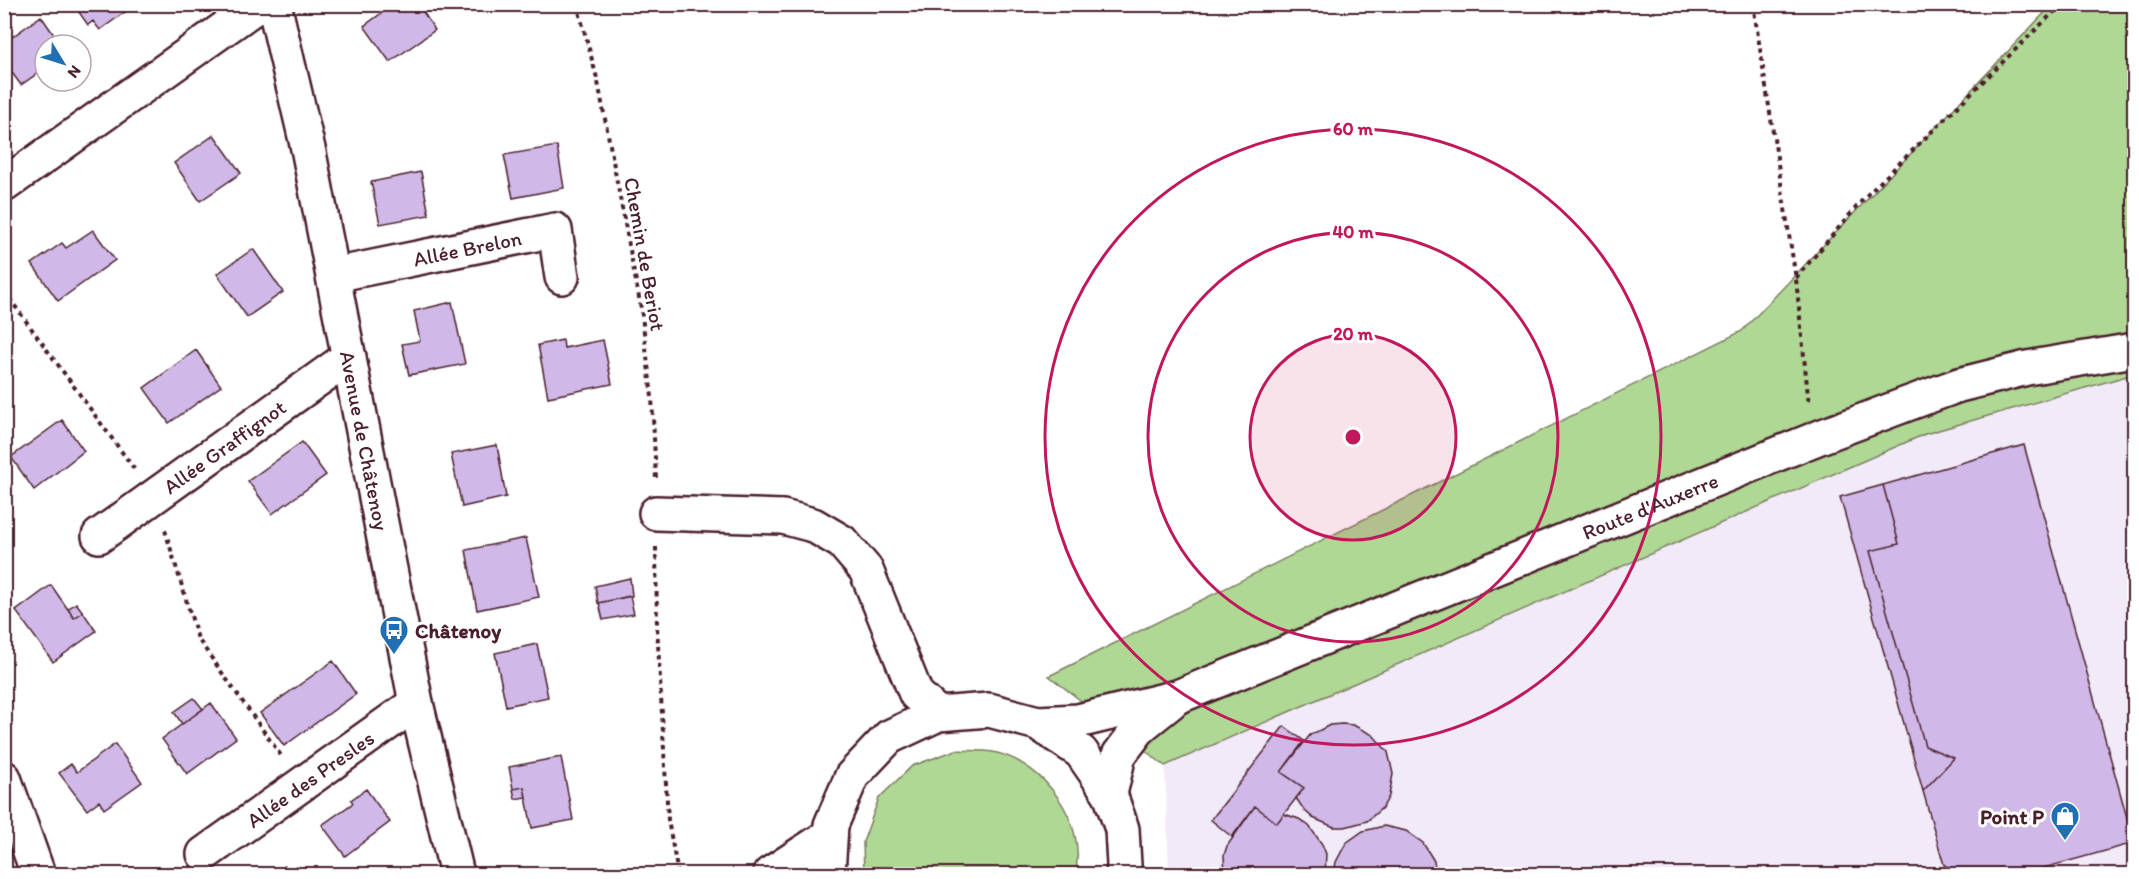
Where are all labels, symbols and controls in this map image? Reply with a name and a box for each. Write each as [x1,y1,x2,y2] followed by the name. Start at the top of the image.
[33,33,93,93] north arrow
[64,62,85,82] text: N
[1333,118,1374,140] text: 60 m
[619,175,671,333] street label: Chemin de Beriot
[1332,221,1374,243] text: 40 m
[411,225,524,271] street label: Allée Brelon
[1333,323,1374,345] text: 20 m
[335,348,395,533] street label: Avenue de Châtenoy
[158,394,290,499] street label: Allée Graffignot
[1343,427,1363,447] centre of rings
[1578,467,1722,544] street label: Route d'Auxerre
[378,614,410,656] bus stop icon: Châtenoy
[415,618,501,644] place label: Châtenoy
[241,725,378,832] street label: Allée des Presles
[2049,800,2081,842] shop icon: Point P
[1980,804,2044,829] place label: Point P

